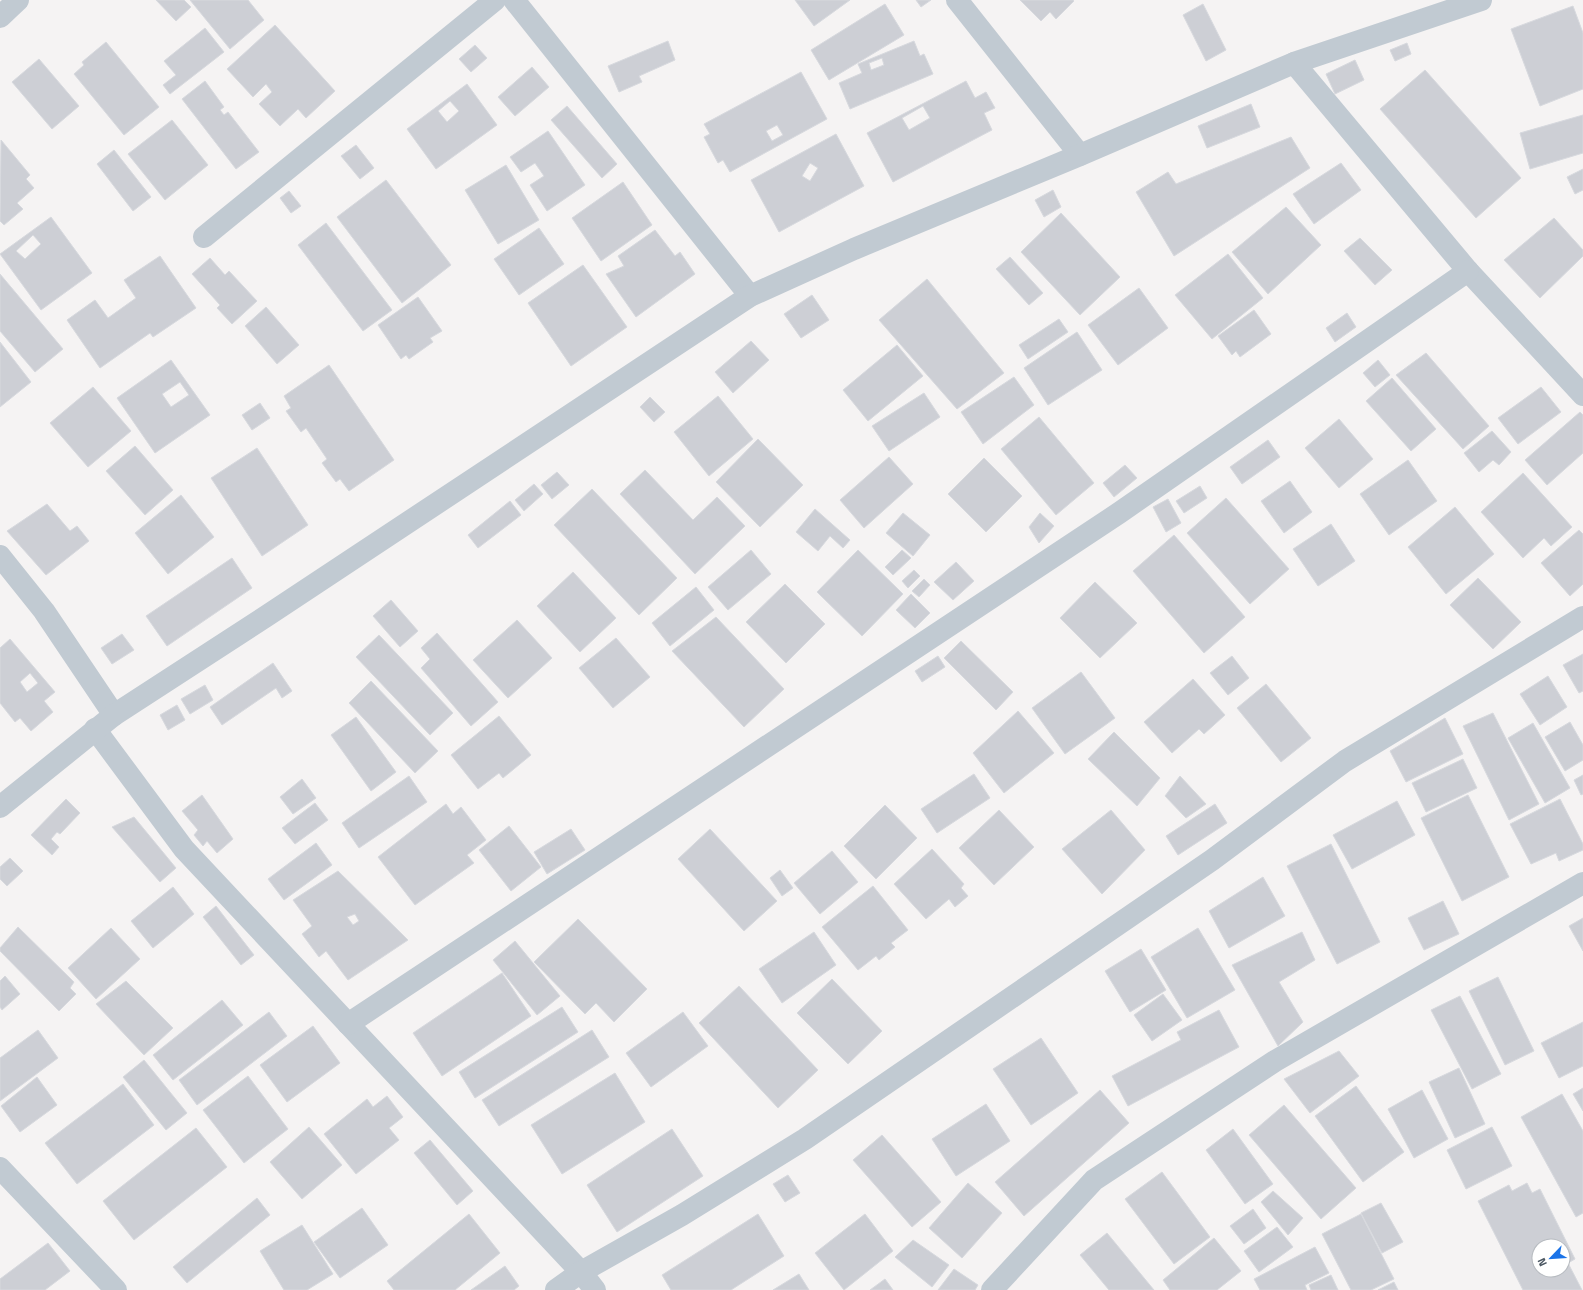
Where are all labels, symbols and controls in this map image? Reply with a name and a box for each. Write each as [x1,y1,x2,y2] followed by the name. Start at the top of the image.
[1531,1238,1571,1278] north arrow
[1533,1255,1551,1269] text: N

